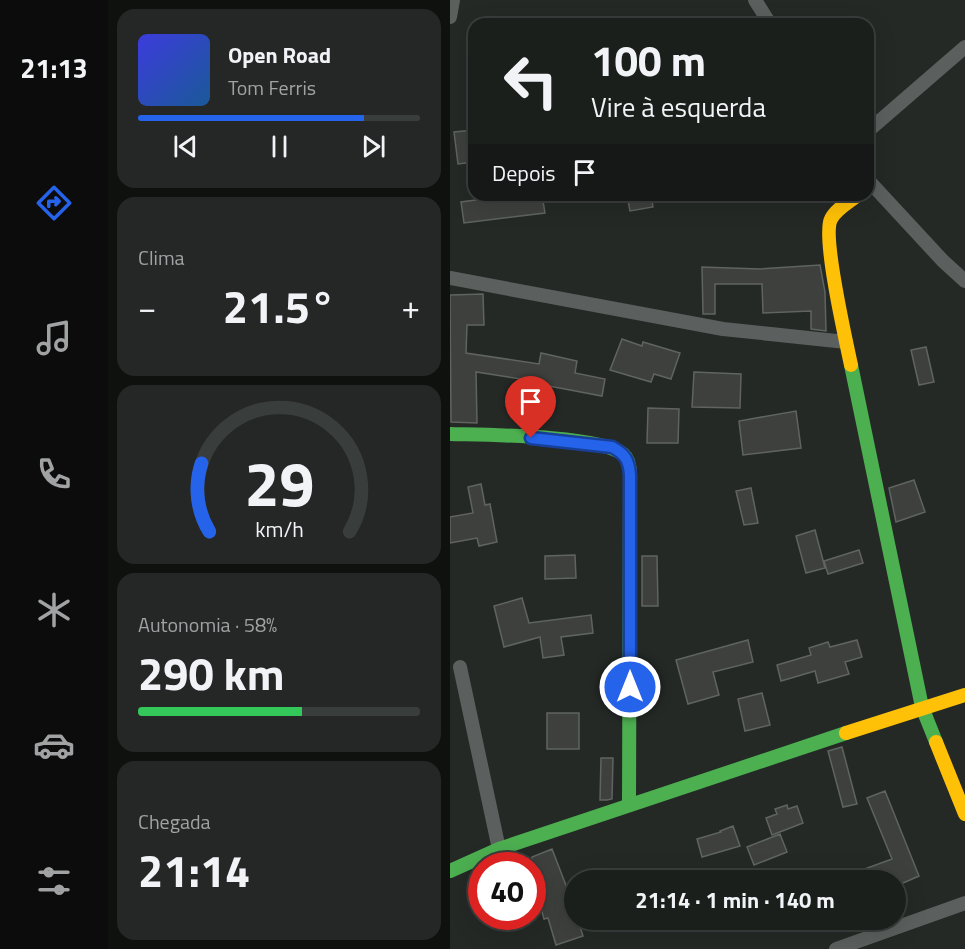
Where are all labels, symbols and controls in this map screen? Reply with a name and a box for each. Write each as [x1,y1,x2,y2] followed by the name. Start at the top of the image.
[591,28,706,92] text: 100 m
[228,38,331,72] text: Open Road
[492,42,570,120] icon: left
[20,47,88,88] text: 21:13
[228,72,316,103] text: Tom Ferris
[591,86,766,127] text: Vire à esquerda
[169,130,202,163] icon: previous
[263,130,296,163] icon: pause
[357,130,390,163] icon: next
[492,156,556,190] text: Depois
[568,156,601,189] icon: arrive
[33,182,75,224] icon: directions
[138,242,185,273] text: Clima
[223,272,335,340] text: 21.5°
[138,282,156,332] text: −
[402,282,420,332] text: +
[33,317,75,359] icon: music
[505,376,556,438] pin
[514,385,547,418] icon: arrive
[244,435,314,530] text: 29
[33,453,75,495] icon: phone
[255,513,303,545] text: km/h
[33,589,75,631] icon: climate
[138,609,277,640] text: Autonomia · 58%
[138,639,284,707] text: 290 km
[598,655,662,719] position arrow
[33,724,75,766] icon: car
[138,806,211,837] text: Chegada
[138,836,250,904] text: 21:14
[468,852,546,930] speed limit sign: 40
[33,860,75,902] icon: filters
[635,883,835,917] text: 21:14 · 1 min · 140 m

